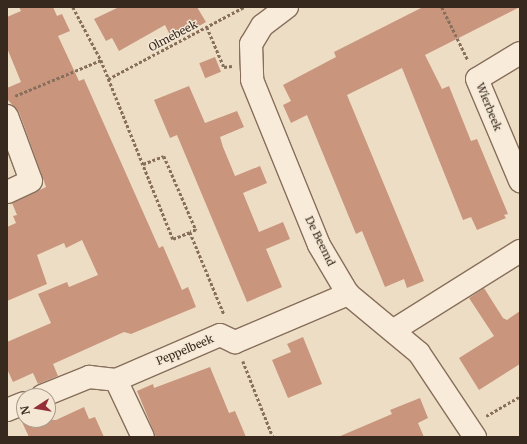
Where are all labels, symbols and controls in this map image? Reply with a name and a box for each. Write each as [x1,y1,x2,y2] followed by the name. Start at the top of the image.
[146,18,200,54] street label: Olmebeek
[473,81,505,133] street label: Wierbeek
[302,214,338,268] street label: De Beemd
[154,332,216,368] street label: Peppelbeek
[16,388,56,428] north arrow
[17,405,33,416] text: N

